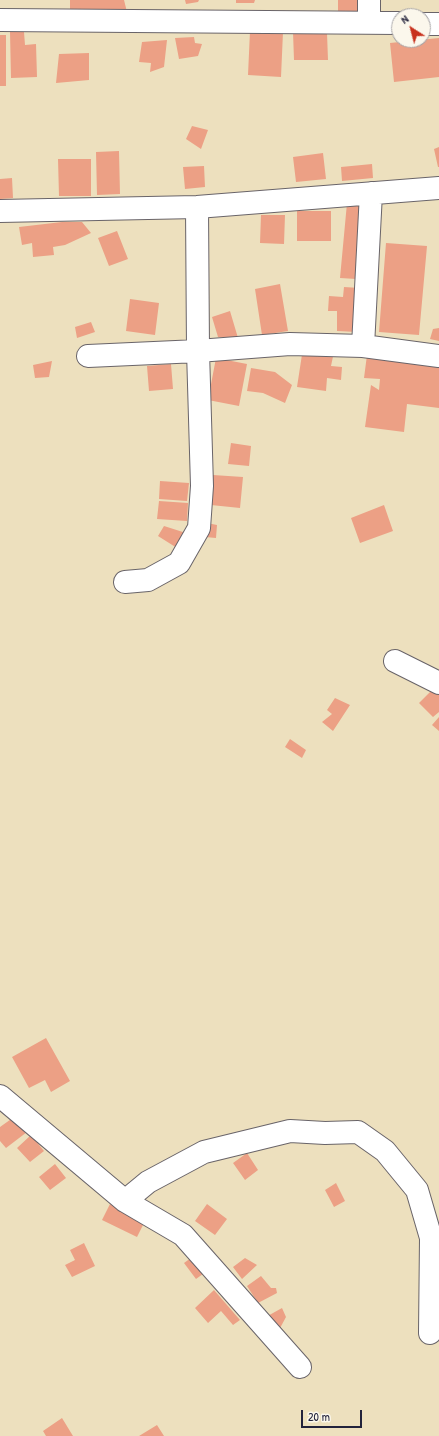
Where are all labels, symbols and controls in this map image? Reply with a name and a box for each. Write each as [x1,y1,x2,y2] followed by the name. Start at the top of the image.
[391,8,431,48] north arrow
[398,12,411,26] text: N
[303,1402,364,1428] scale bar
[308,1408,330,1425] text: 20 m

